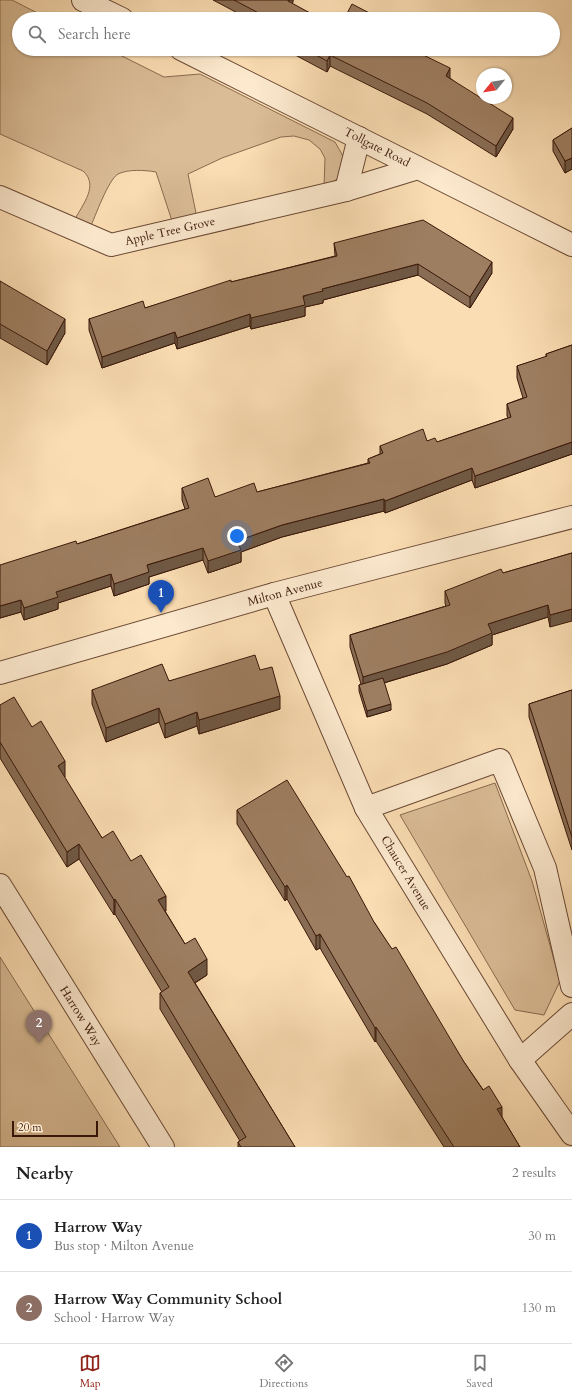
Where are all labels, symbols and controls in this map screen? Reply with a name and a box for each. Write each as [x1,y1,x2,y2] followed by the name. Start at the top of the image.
[12,12,560,56] search box
[26,23,48,45] icon: search
[58,24,131,44] text: Search here
[476,68,512,104] north arrow
[341,123,413,171] street label: Tollgate Road
[123,213,217,249] street label: Apple Tree Grove
[227,526,247,546] your location
[246,574,324,610] street label: Milton Avenue
[148,580,174,613] pin: 1
[377,832,435,914] street label: Chaucer Avenue
[56,983,106,1050] street label: Harrow Way
[26,1010,52,1043] pin: 2
[12,1119,98,1138] scale bar
[18,1120,42,1135] text: 20 m
[16,1162,73,1185] text: Nearby
[512,1164,556,1182] text: 2 results
[54,1217,142,1237] text: Harrow Way
[26,1227,32,1245] text: 1
[528,1227,556,1245] text: 30 m
[54,1237,194,1255] text: Bus stop · Milton Avenue
[54,1289,282,1309] text: Harrow Way Community School
[26,1299,32,1317] text: 2
[522,1299,556,1317] text: 130 m
[54,1309,175,1327] text: School · Harrow Way
[79,1352,101,1391] tab: Map
[259,1352,308,1391] tab: Directions
[466,1352,493,1391] tab: Saved

